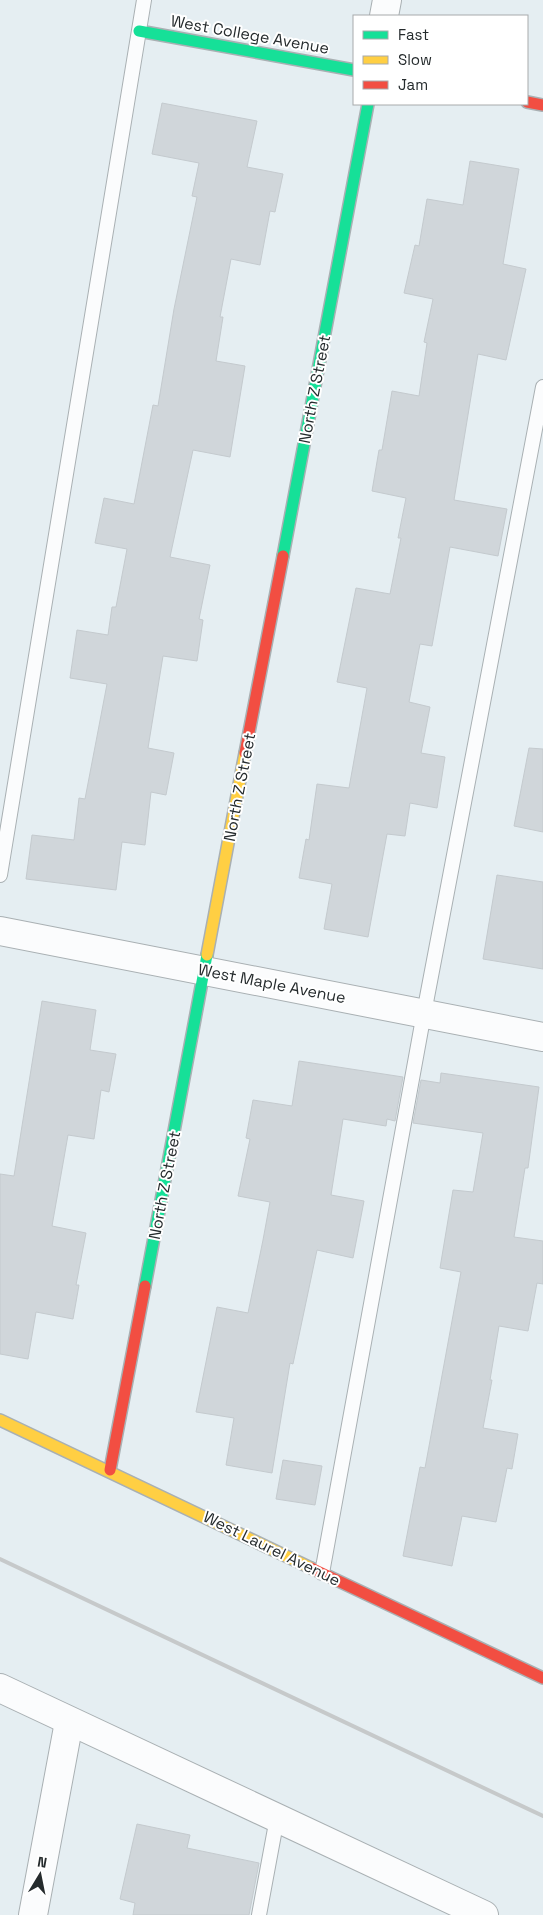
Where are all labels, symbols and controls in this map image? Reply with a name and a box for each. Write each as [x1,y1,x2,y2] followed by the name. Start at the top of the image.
[169,10,331,59] street label: West College Avenue
[353,15,528,105] legend
[398,25,429,44] text: Fast
[398,50,432,69] text: Slow
[398,75,428,94] text: Jam
[294,333,335,445] street label: North Z Street
[219,731,260,843] street label: North Z Street
[196,959,348,1008] street label: West Maple Avenue
[144,1129,185,1241] street label: North Z Street
[200,1506,344,1591] street label: West Laurel Avenue
[15,1850,65,1900] north arrow
[36,1853,48,1872] text: N

